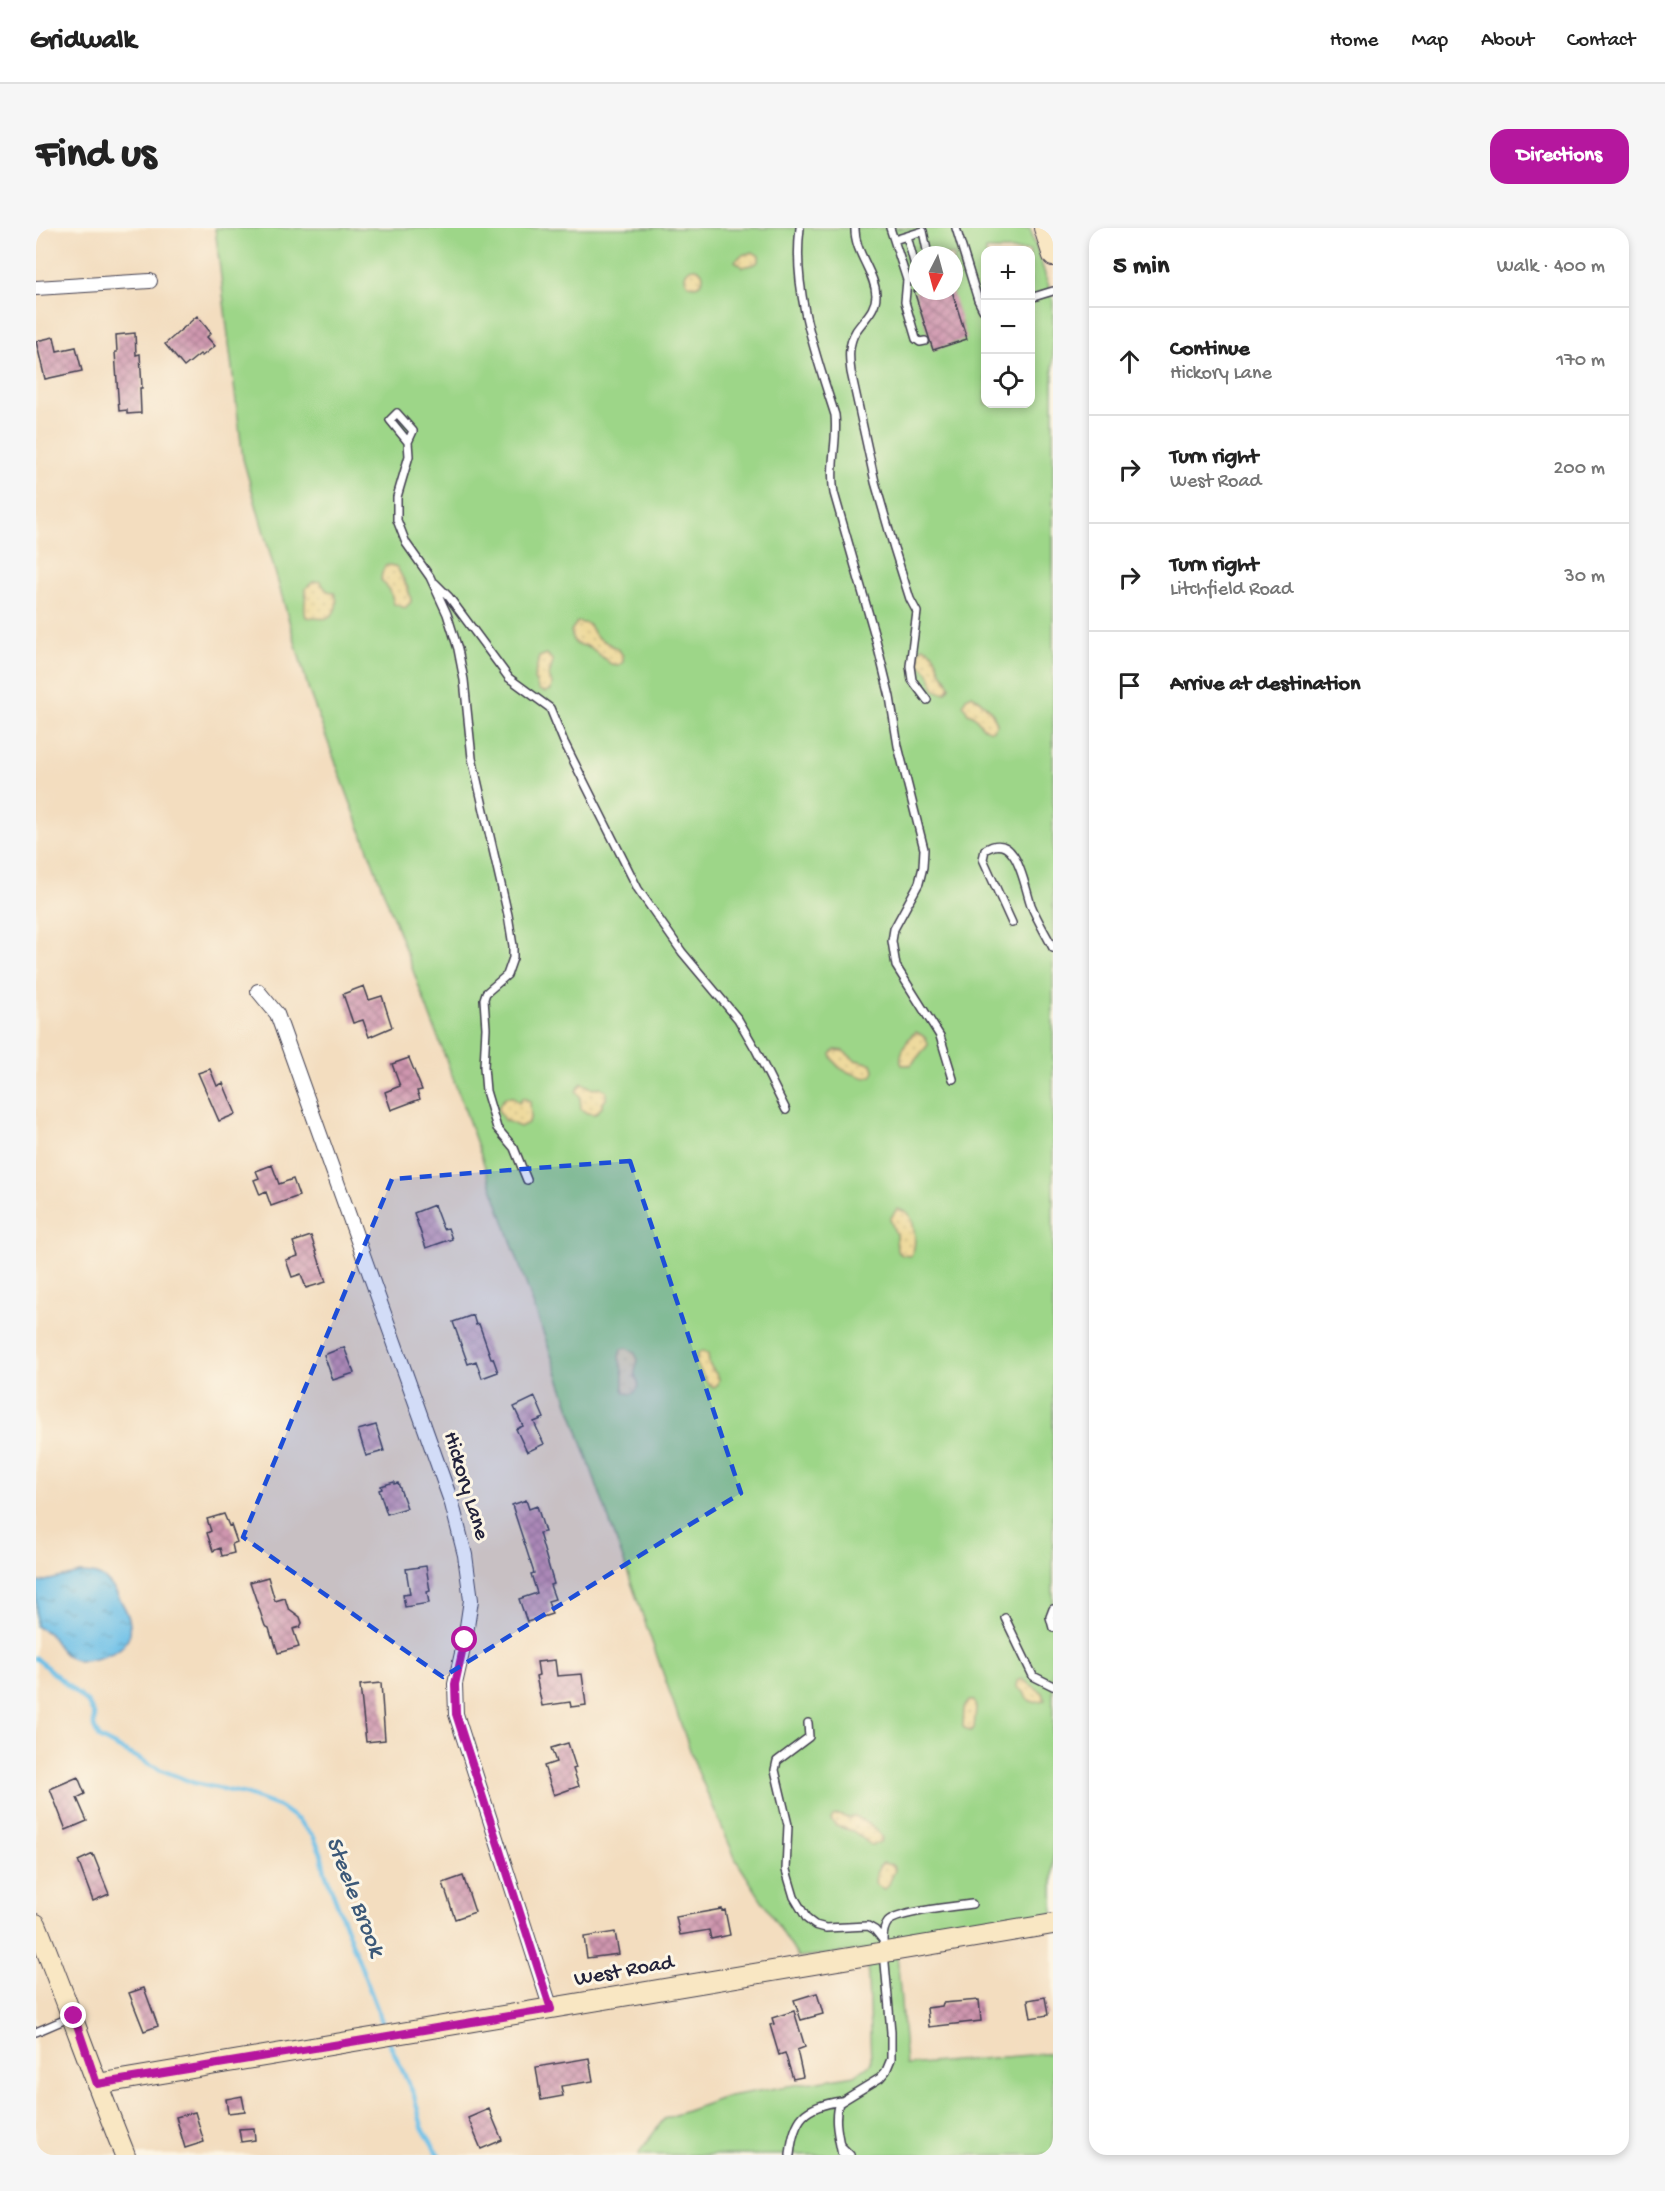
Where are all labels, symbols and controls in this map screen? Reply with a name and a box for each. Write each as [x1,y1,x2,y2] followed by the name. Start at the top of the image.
[30,25,136,58] text: Gridwalk
[1330,29,1378,54] text: Home
[1411,29,1448,54] text: Map
[1481,29,1534,54] text: About
[1567,29,1635,54] text: Contact
[1490,129,1629,184] button: Directions
[36,132,156,181] text: Find us
[909,246,963,300] north arrow
[981,246,1035,408] map controls
[981,246,1035,300] button: +
[1113,252,1169,283] text: 5 min
[1497,256,1605,279] text: Walk · 400 m
[981,300,1035,354] button: −
[1170,337,1250,363] text: Continue
[1113,345,1146,378] icon: ahead
[1556,350,1605,373] text: 170 m
[981,354,1035,408] button: locate
[1170,363,1272,386] text: Hickory Lane
[1170,445,1258,471] text: Turn right
[1113,453,1146,486] icon: right
[1554,458,1605,481] text: 200 m
[1170,471,1261,494] text: West Road
[1170,553,1258,579] text: Turn right
[1113,561,1146,594] icon: right
[1564,566,1605,589] text: 30 m
[1170,579,1293,602] text: Litchfield Road
[1113,669,1146,702] icon: arrive
[1170,672,1360,698] text: Arrive at destination
[436,1429,494,1544] street label: Hickory Lane
[451,1626,477,1652] route start
[318,1833,391,1963] water label: Steele Brook
[572,1950,678,1994] street label: West Road
[60,2002,86,2028] route end

